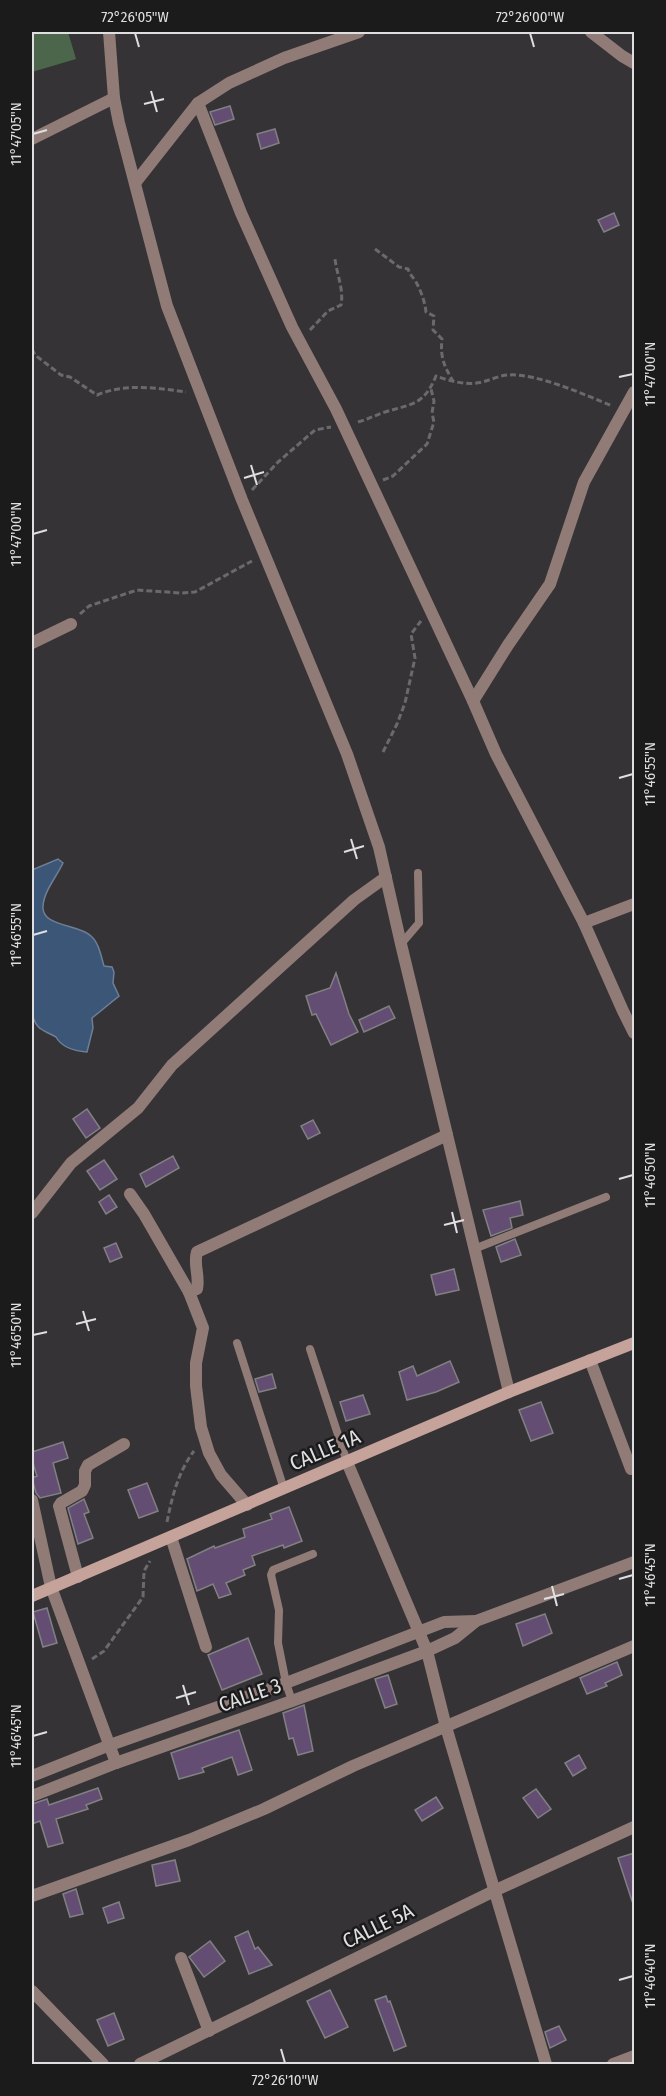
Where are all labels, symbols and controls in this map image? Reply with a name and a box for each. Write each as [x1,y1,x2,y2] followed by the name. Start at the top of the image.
[101,8,169,26] text: 72°26'05"W
[496,8,564,26] text: 72°26'00"W
[7,102,25,166] text: 11°47'05"N
[641,342,659,406] text: 11°47'00"N
[7,502,25,566] text: 11°47'00"N
[641,742,659,806] text: 11°46'55"N
[7,903,25,967] text: 11°46'55"N
[641,1142,659,1208] text: 11°46'50"N
[7,1302,25,1368] text: 11°46'50"N
[286,1424,364,1476] street label: CALLE 1A
[641,1543,659,1607] text: 11°46'45"N
[215,1672,285,1718] street label: CALLE 3
[7,1704,25,1768] text: 11°46'45"N
[338,1898,418,1954] street label: CALLE 5A
[641,1943,659,2009] text: 11°46'40"N
[252,2071,318,2089] text: 72°26'10"W

